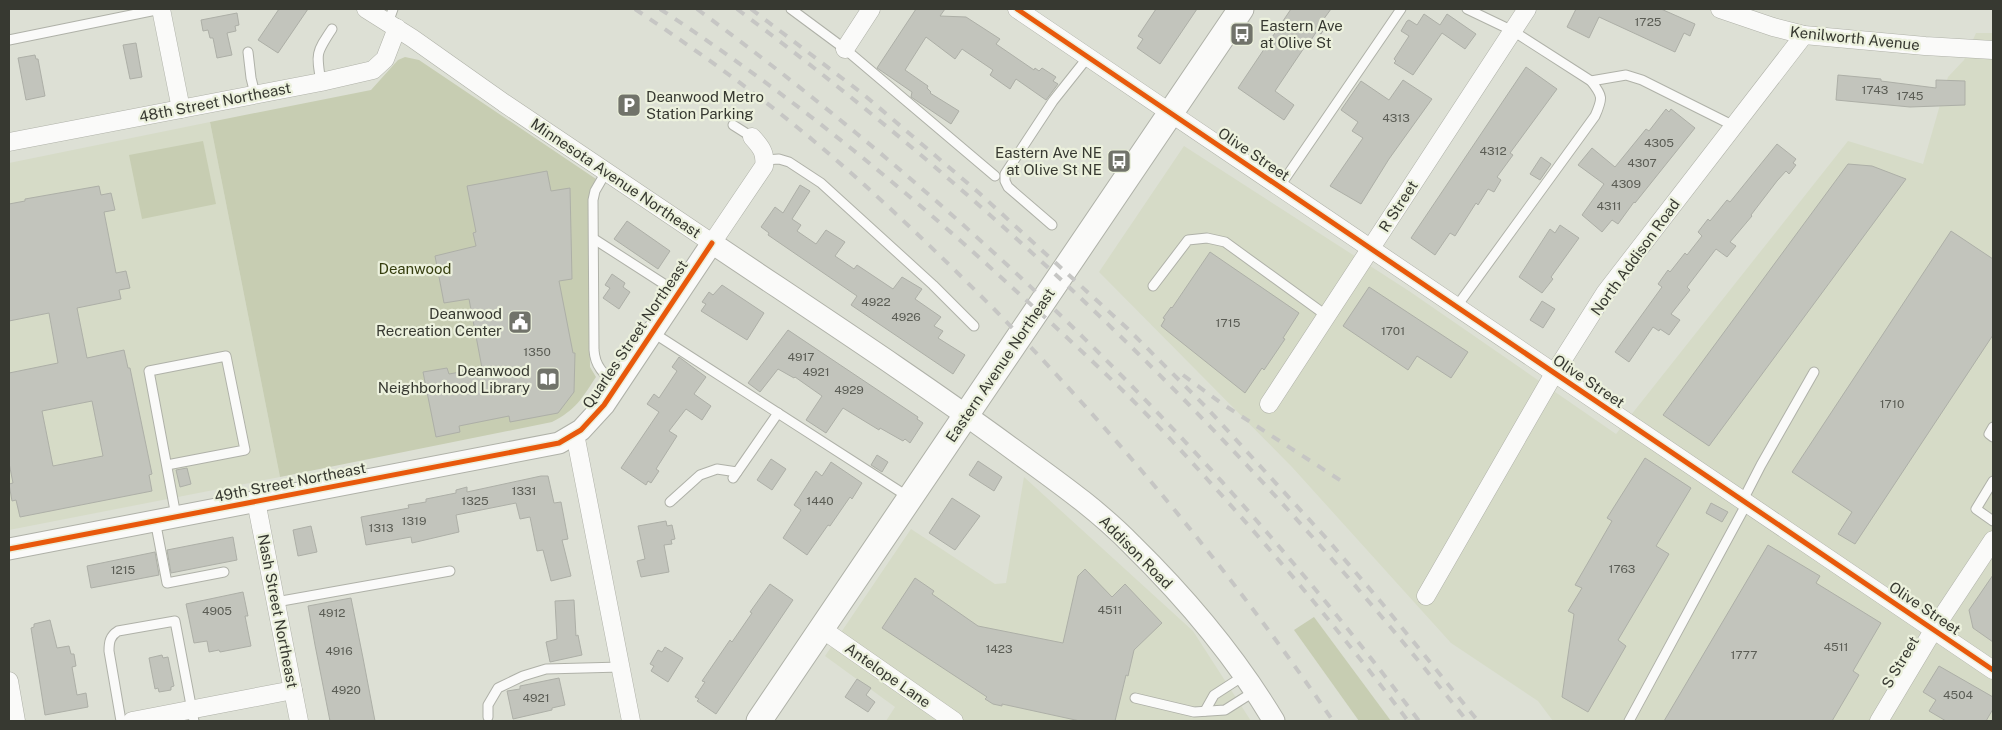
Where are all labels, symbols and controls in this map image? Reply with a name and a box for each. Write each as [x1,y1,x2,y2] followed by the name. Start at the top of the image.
[1634,15,1662,29] house number: 1725
[1260,17,1343,51] place label: Eastern Ave at Olive St
[1229,21,1255,47] bus stop icon: Eastern Ave at Olive St
[1789,23,1921,53] street label: Kenilworth Avenue
[138,79,293,125] street label: 48th Street Northeast
[1862,83,1888,97] house number: 1743
[646,88,764,122] place label: Deanwood Metro Station Parking
[1897,89,1924,103] house number: 1745
[616,92,642,118] parking icon: Deanwood Metro Station Parking
[1382,111,1410,125] house number: 4313
[528,115,704,241] street label: Minnesota Avenue Northeast
[1215,124,1293,184] street label: Olive Street
[1644,136,1674,150] house number: 4305
[995,144,1102,178] place label: Eastern Ave NE at Olive St NE
[1479,144,1507,158] house number: 4312
[1106,148,1132,174] bus stop icon: Eastern Ave NE at Olive St NE
[1627,156,1657,170] house number: 4307
[1375,177,1421,235] street label: R Street
[1611,177,1641,191] house number: 4309
[1587,196,1683,318] street label: North Addison Road
[1597,199,1621,213] house number: 4311
[579,257,691,411] street label: Quarles Street Northeast
[379,260,451,277] park label: Deanwood
[942,285,1058,445] street label: Eastern Avenue Northeast
[861,295,891,309] house number: 4922
[376,305,502,339] place label: Deanwood Recreation Center
[507,309,533,335] public building icon: Deanwood Recreation Center
[891,310,921,324] house number: 4926
[1216,316,1241,330] house number: 1715
[1381,324,1405,338] house number: 1701
[523,345,551,359] house number: 1350
[787,350,815,364] house number: 4917
[1550,351,1628,411] street label: Olive Street
[378,362,530,396] place label: Deanwood Neighborhood Library
[802,365,830,379] house number: 4921
[535,366,561,392] library icon: Deanwood Neighborhood Library
[834,383,864,397] house number: 4929
[1880,397,1904,411] house number: 1710
[213,459,367,505] street label: 49th Street Northeast
[512,484,536,498] house number: 1331
[461,494,489,508] house number: 1325
[806,494,834,508] house number: 1440
[1096,512,1176,592] street label: Addison Road
[402,514,426,528] house number: 1319
[369,521,393,535] house number: 1313
[255,533,301,690] street label: Nash Street Northeast
[1609,562,1635,576] house number: 1763
[111,563,136,577] house number: 1215
[1886,578,1964,638] street label: Olive Street
[1098,603,1122,617] house number: 4511
[202,604,232,618] house number: 4905
[318,606,346,620] house number: 4912
[1878,633,1922,691] street label: S Street
[842,639,934,711] street label: Antelope Lane
[1824,640,1848,654] house number: 4511
[985,642,1013,656] house number: 1423
[325,644,353,658] house number: 4916
[1731,648,1757,662] house number: 1777
[331,683,361,697] house number: 4920
[1943,688,1973,702] house number: 4504
[522,691,550,705] house number: 4921

